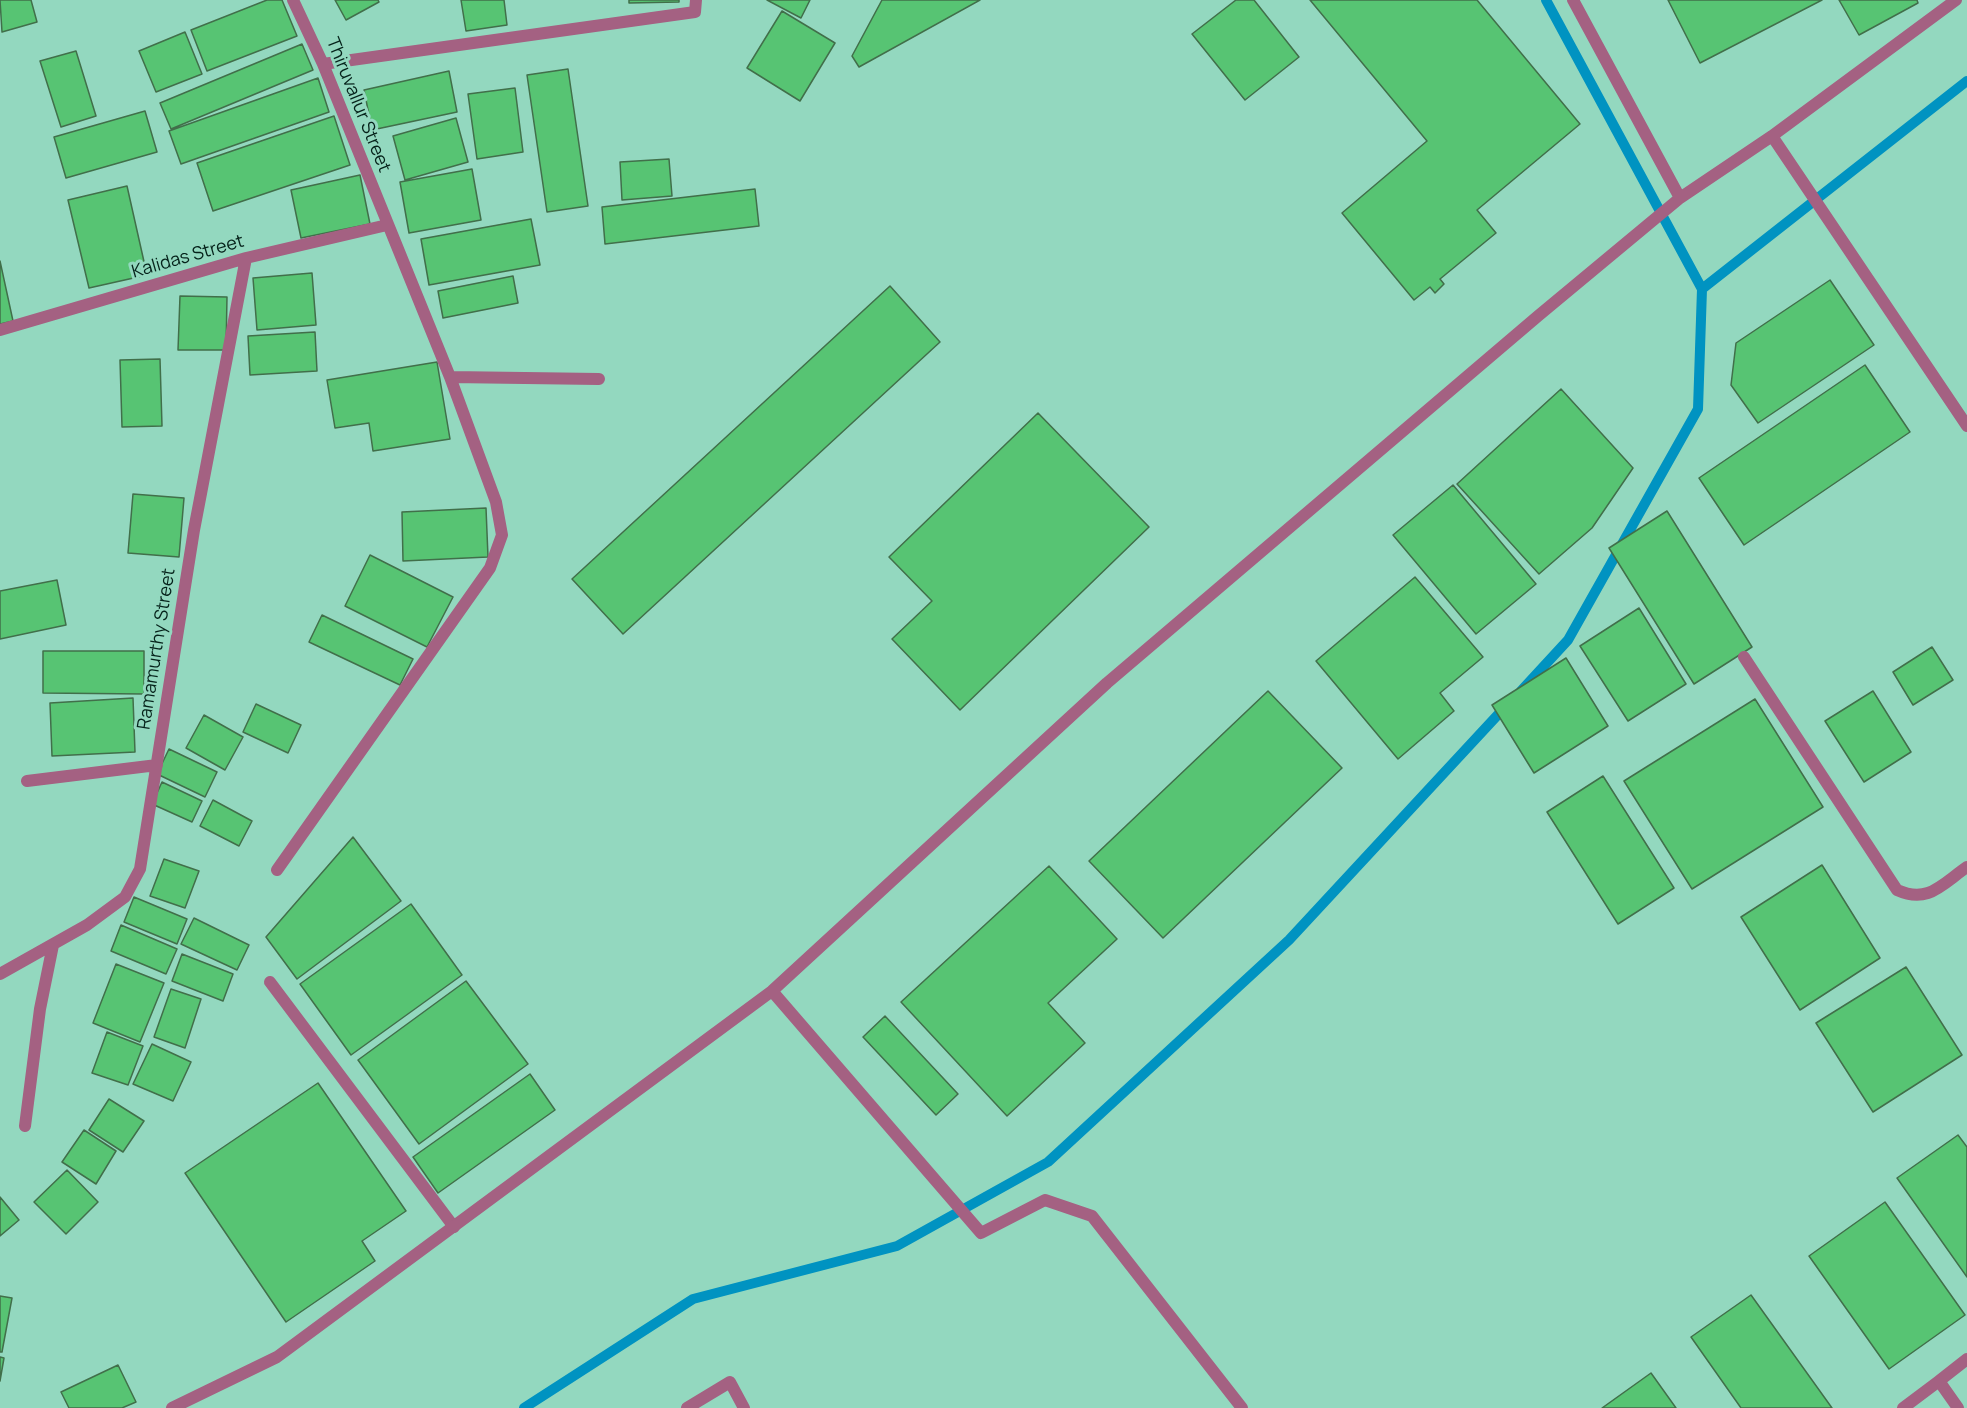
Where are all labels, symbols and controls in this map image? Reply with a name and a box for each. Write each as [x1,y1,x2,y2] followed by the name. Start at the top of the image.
[321,34,395,176] street label: Thiruvallur Street
[129,231,247,283] street label: Kalidas Street
[134,567,180,731] street label: Ramamurthy Street

